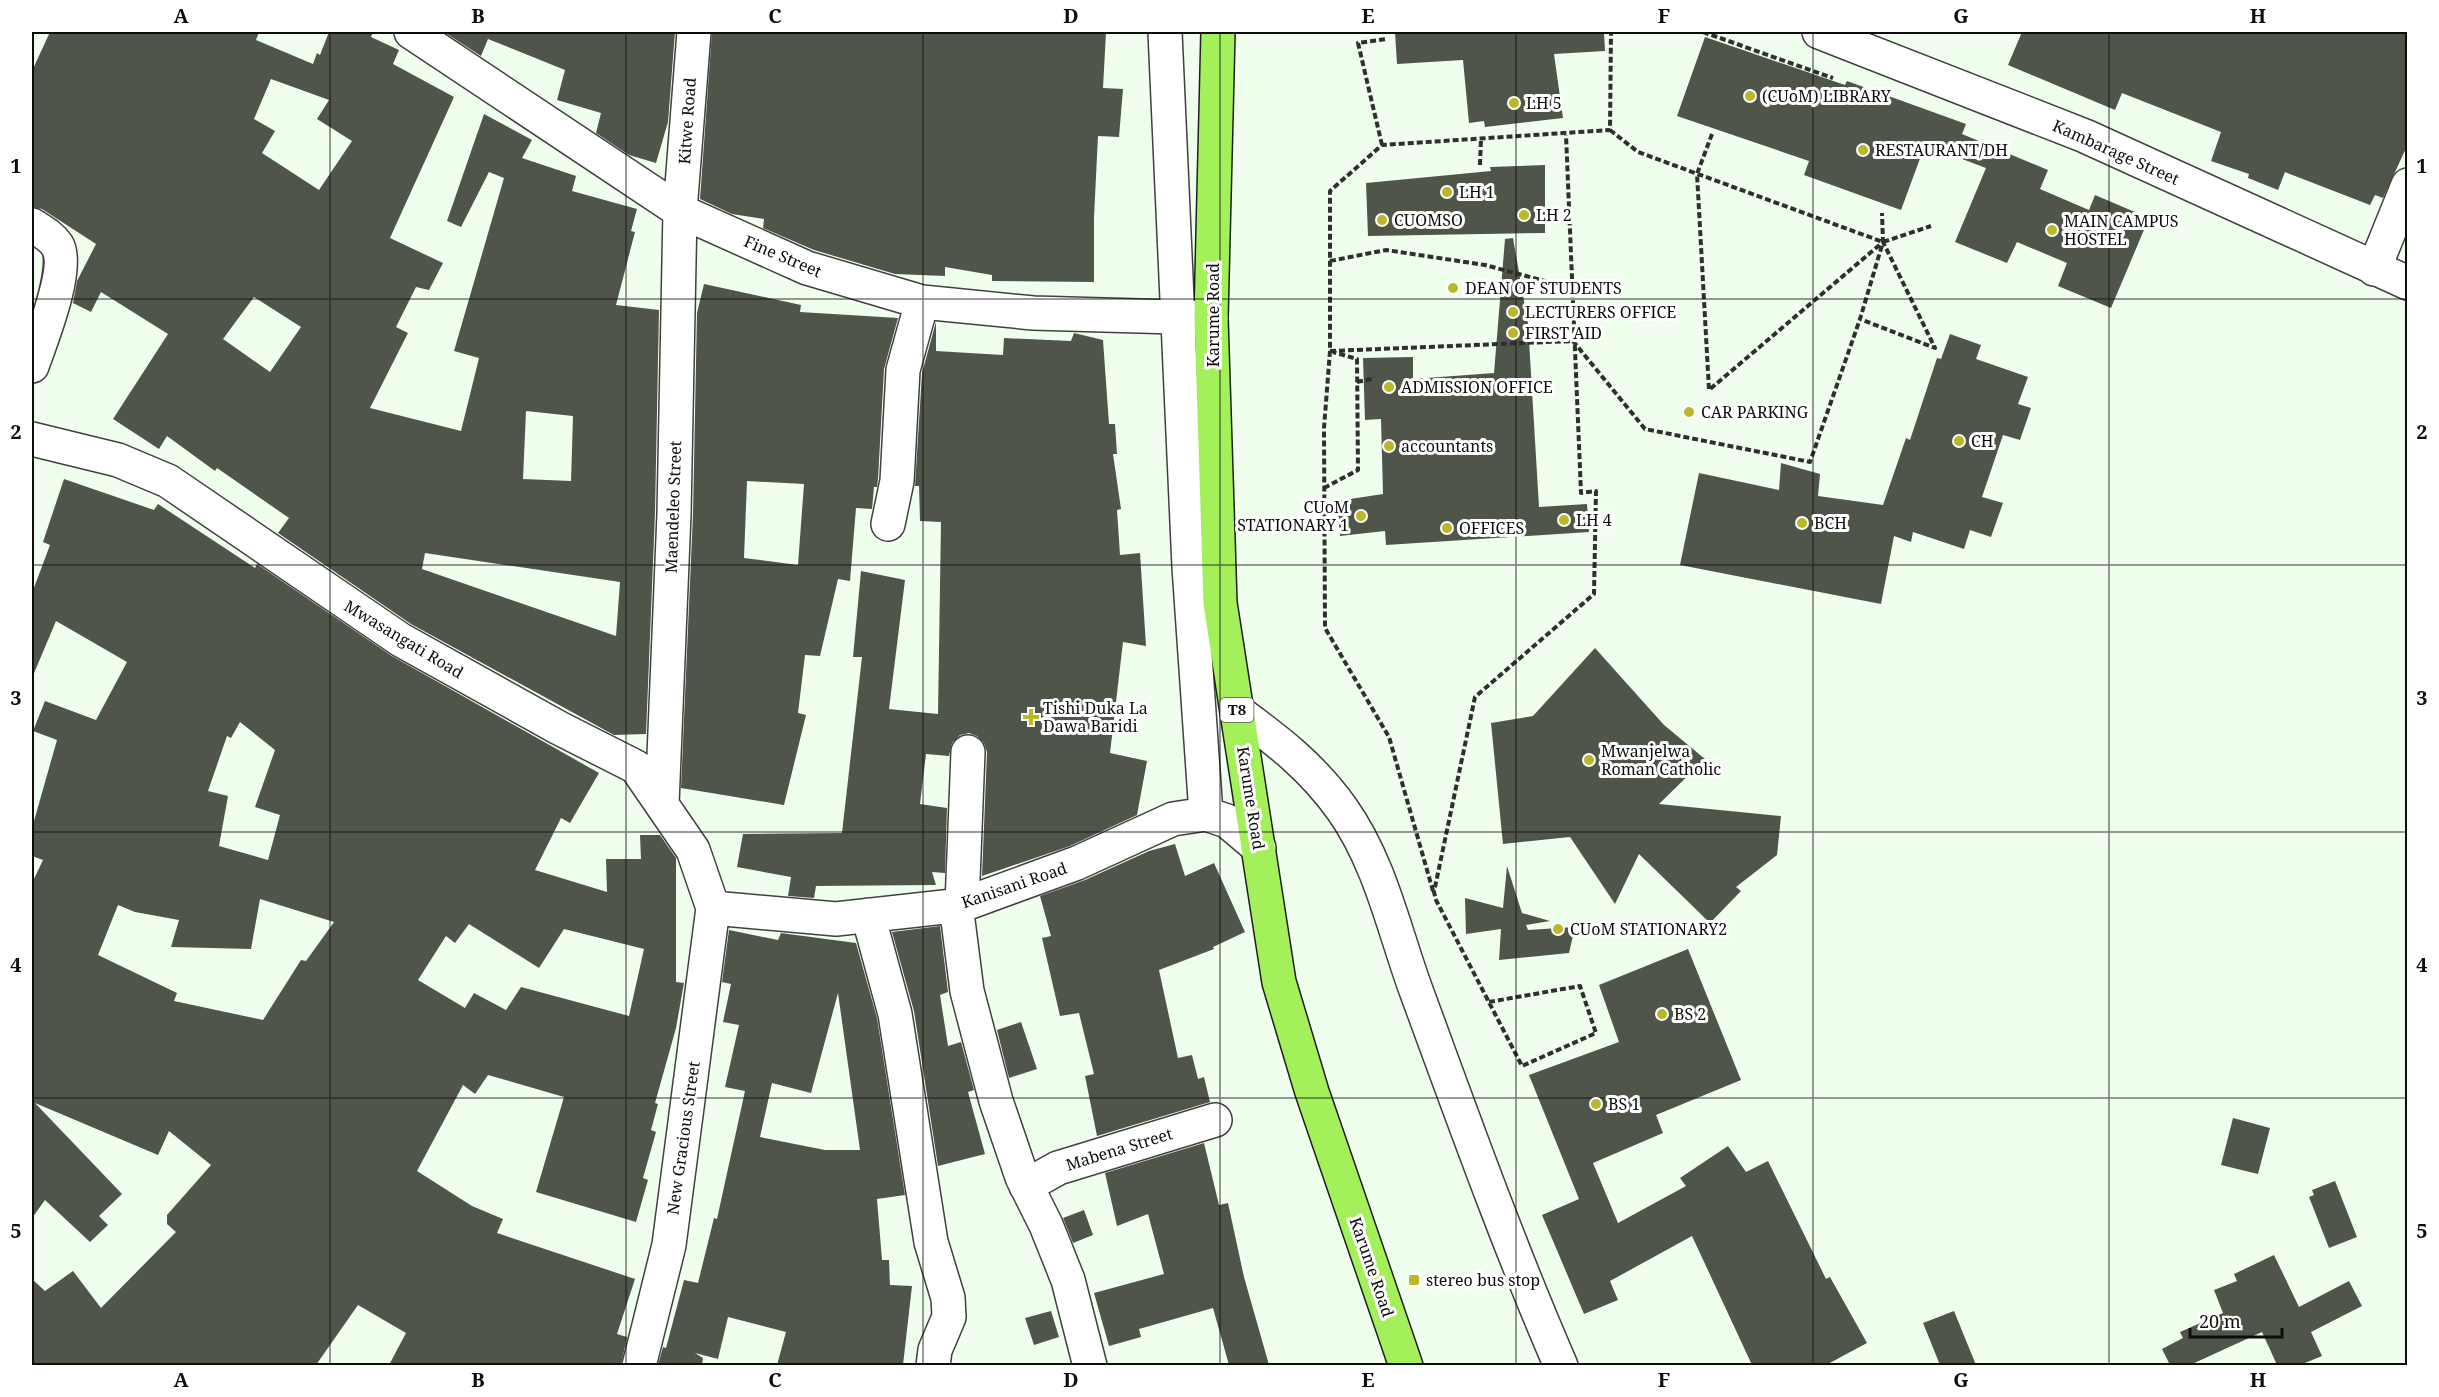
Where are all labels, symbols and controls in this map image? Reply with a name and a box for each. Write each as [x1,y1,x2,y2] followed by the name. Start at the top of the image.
[173,2,189,29] text: A
[471,2,485,29] text: B
[768,2,782,29] text: C
[1063,2,1079,29] text: D
[1361,2,1375,29] text: E
[1658,2,1670,29] text: F
[1953,2,1969,29] text: G
[2250,2,2266,29] text: H
[673,77,701,165] street label: Kitwe Road
[1762,85,1892,107] place label: (CUoM) LIBRARY
[1743,89,1757,103] marker: (CUoM) LIBRARY
[1526,92,1562,114] place label: LH 5
[1507,96,1521,110] marker: LH 5
[2049,114,2183,190] street label: Kambarage Street
[1875,139,2008,161] place label: RESTAURANT/DH
[1856,143,1870,157] marker: RESTAURANT/DH
[10,152,22,179] text: 1
[2416,152,2428,179] text: 1
[1459,181,1495,203] place label: LH 1
[1440,185,1454,199] marker: LH 1
[1536,204,1572,226] place label: LH 2
[1517,208,1531,222] marker: LH 2
[1394,209,1463,231] place label: CUOMSO
[2064,210,2178,250] place label: MAIN CAMPUS HOSTEL
[1375,213,1389,227] marker: CUOMSO
[2045,223,2059,237] marker: MAIN CAMPUS HOSTEL
[741,230,825,282] street label: Fine Street
[1202,263,1224,367] street label: Karume Road
[1465,277,1622,299] place label: DEAN OF STUDENTS
[1446,281,1460,295] marker: DEAN OF STUDENTS
[1525,301,1676,323] place label: LECTURERS OFFICE
[1506,305,1520,319] marker: LECTURERS OFFICE
[1525,322,1602,344] place label: FIRST AID
[1506,326,1520,340] marker: FIRST AID
[1401,376,1553,398] place label: ADMISSION OFFICE
[1382,380,1396,394] marker: ADMISSION OFFICE
[1701,401,1809,423] place label: CAR PARKING
[1682,405,1696,419] marker: CAR PARKING
[10,418,22,445] text: 2
[2416,418,2428,445] text: 2
[1971,430,1994,452] place label: CH
[1952,434,1966,448] marker: CH
[1401,435,1493,457] place label: accountants
[1382,439,1396,453] marker: accountants
[660,440,686,574] street label: Maendeleo Street
[1237,496,1349,536] place label: CUoM STATIONARY 1
[1354,509,1368,523] marker: CUoM STATIONARY 1
[1576,509,1612,531] place label: LH 4
[1814,512,1847,534] place label: BCH
[1557,513,1571,527] marker: LH 4
[1795,516,1809,530] marker: BCH
[1459,517,1524,539] place label: OFFICES
[1440,521,1454,535] marker: OFFICES
[340,595,468,683] street label: Mwasangati Road
[10,684,22,711] text: 3
[2416,684,2428,711] text: 3
[1043,697,1148,737] place label: Tishi Duka La Dawa Baridi
[1220,698,1254,722] road number: T8
[1024,710,1038,724] marker: Tishi Duka La Dawa Baridi
[1601,740,1721,780] place label: Mwanjelwa Roman Catholic
[1232,745,1270,851] street label: Karume Road
[1582,753,1596,767] marker: Mwanjelwa Roman Catholic
[958,857,1070,913] street label: Kanisani Road
[1570,918,1727,940] place label: CUoM STATIONARY2
[1551,922,1565,936] marker: CUoM STATIONARY2
[10,951,22,978] text: 4
[2416,951,2428,978] text: 4
[1674,1003,1706,1025] place label: BS 2
[1655,1007,1669,1021] marker: BS 2
[661,1059,705,1216] street label: New Gracious Street
[1608,1093,1640,1115] place label: BS 1
[1589,1097,1603,1111] marker: BS 1
[1063,1122,1175,1176] street label: Mabena Street
[1345,1214,1399,1320] street label: Karume Road
[10,1217,22,1244] text: 5
[2416,1217,2428,1244] text: 5
[1426,1269,1540,1291] place label: stereo bus stop
[1407,1273,1421,1287] marker: stereo bus stop
[2190,1301,2282,1339] scale bar
[2199,1309,2241,1333] text: 20 m
[173,1366,189,1393] text: A
[471,1366,485,1393] text: B
[768,1366,782,1393] text: C
[1063,1366,1079,1393] text: D
[1361,1366,1375,1393] text: E
[1658,1366,1670,1393] text: F
[1953,1366,1969,1393] text: G
[2250,1366,2266,1393] text: H

